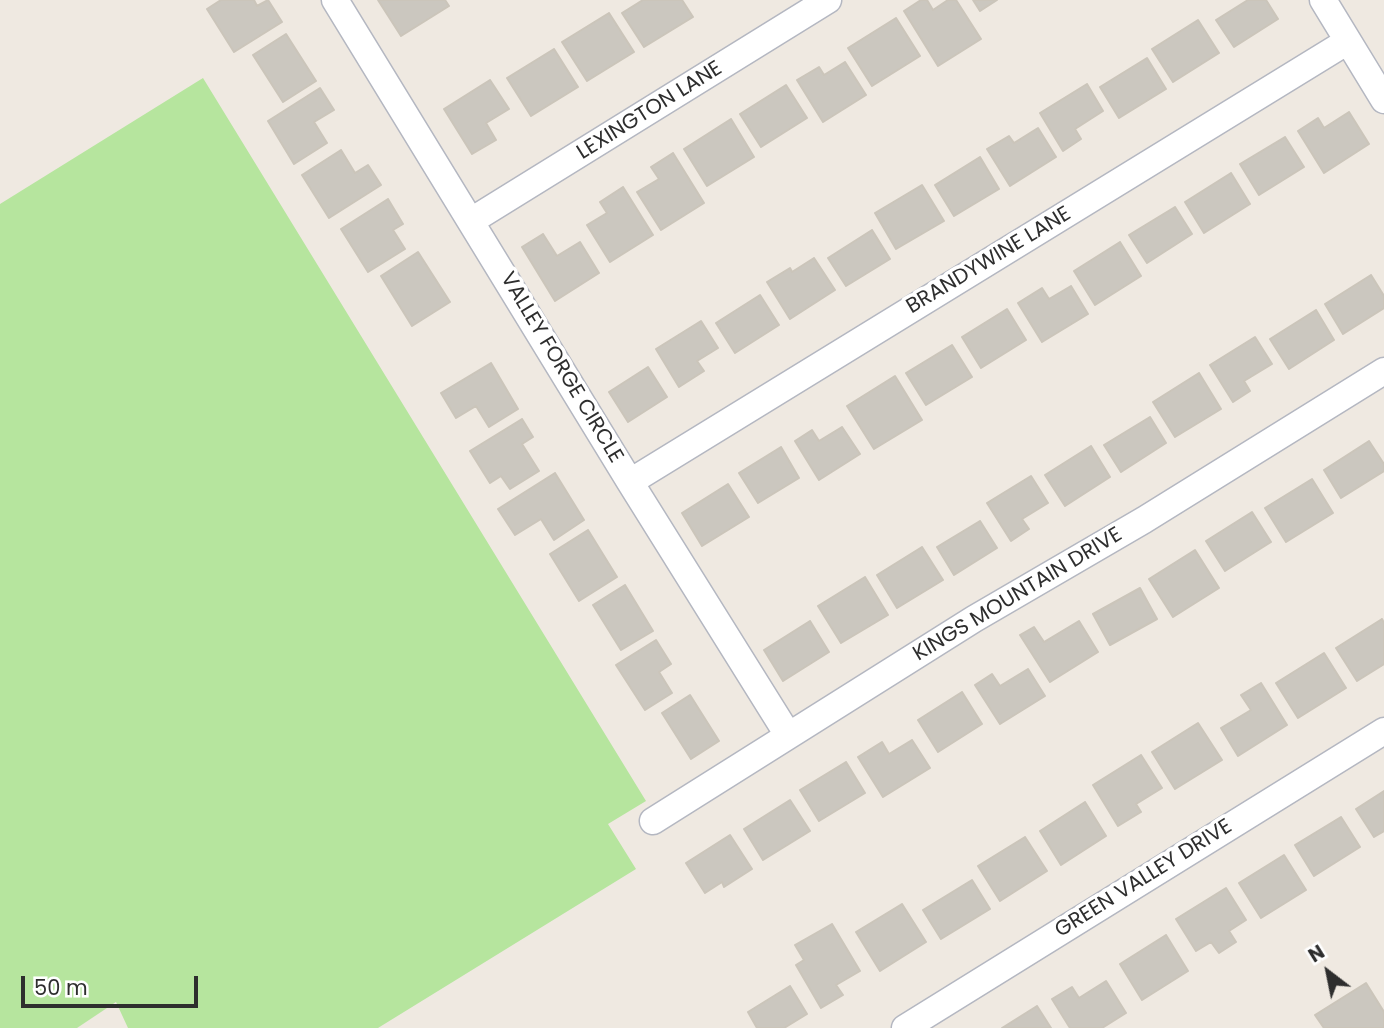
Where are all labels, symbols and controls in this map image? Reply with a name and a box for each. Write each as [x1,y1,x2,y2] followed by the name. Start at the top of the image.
[573,56,727,166] street label: LEXINGTON LANE
[902,202,1076,320] street label: BRANDYWINE LANE
[494,268,628,468] street label: VALLEY FORGE CIRCLE
[909,523,1127,667] street label: KINGS MOUNTAIN DRIVE
[1051,814,1237,944] street label: GREEN VALLEY DRIVE
[1293,937,1363,1007] north arrow
[1303,939,1330,969] text: N
[24,962,201,1006] scale bar
[34,973,88,1002] text: 50 m

